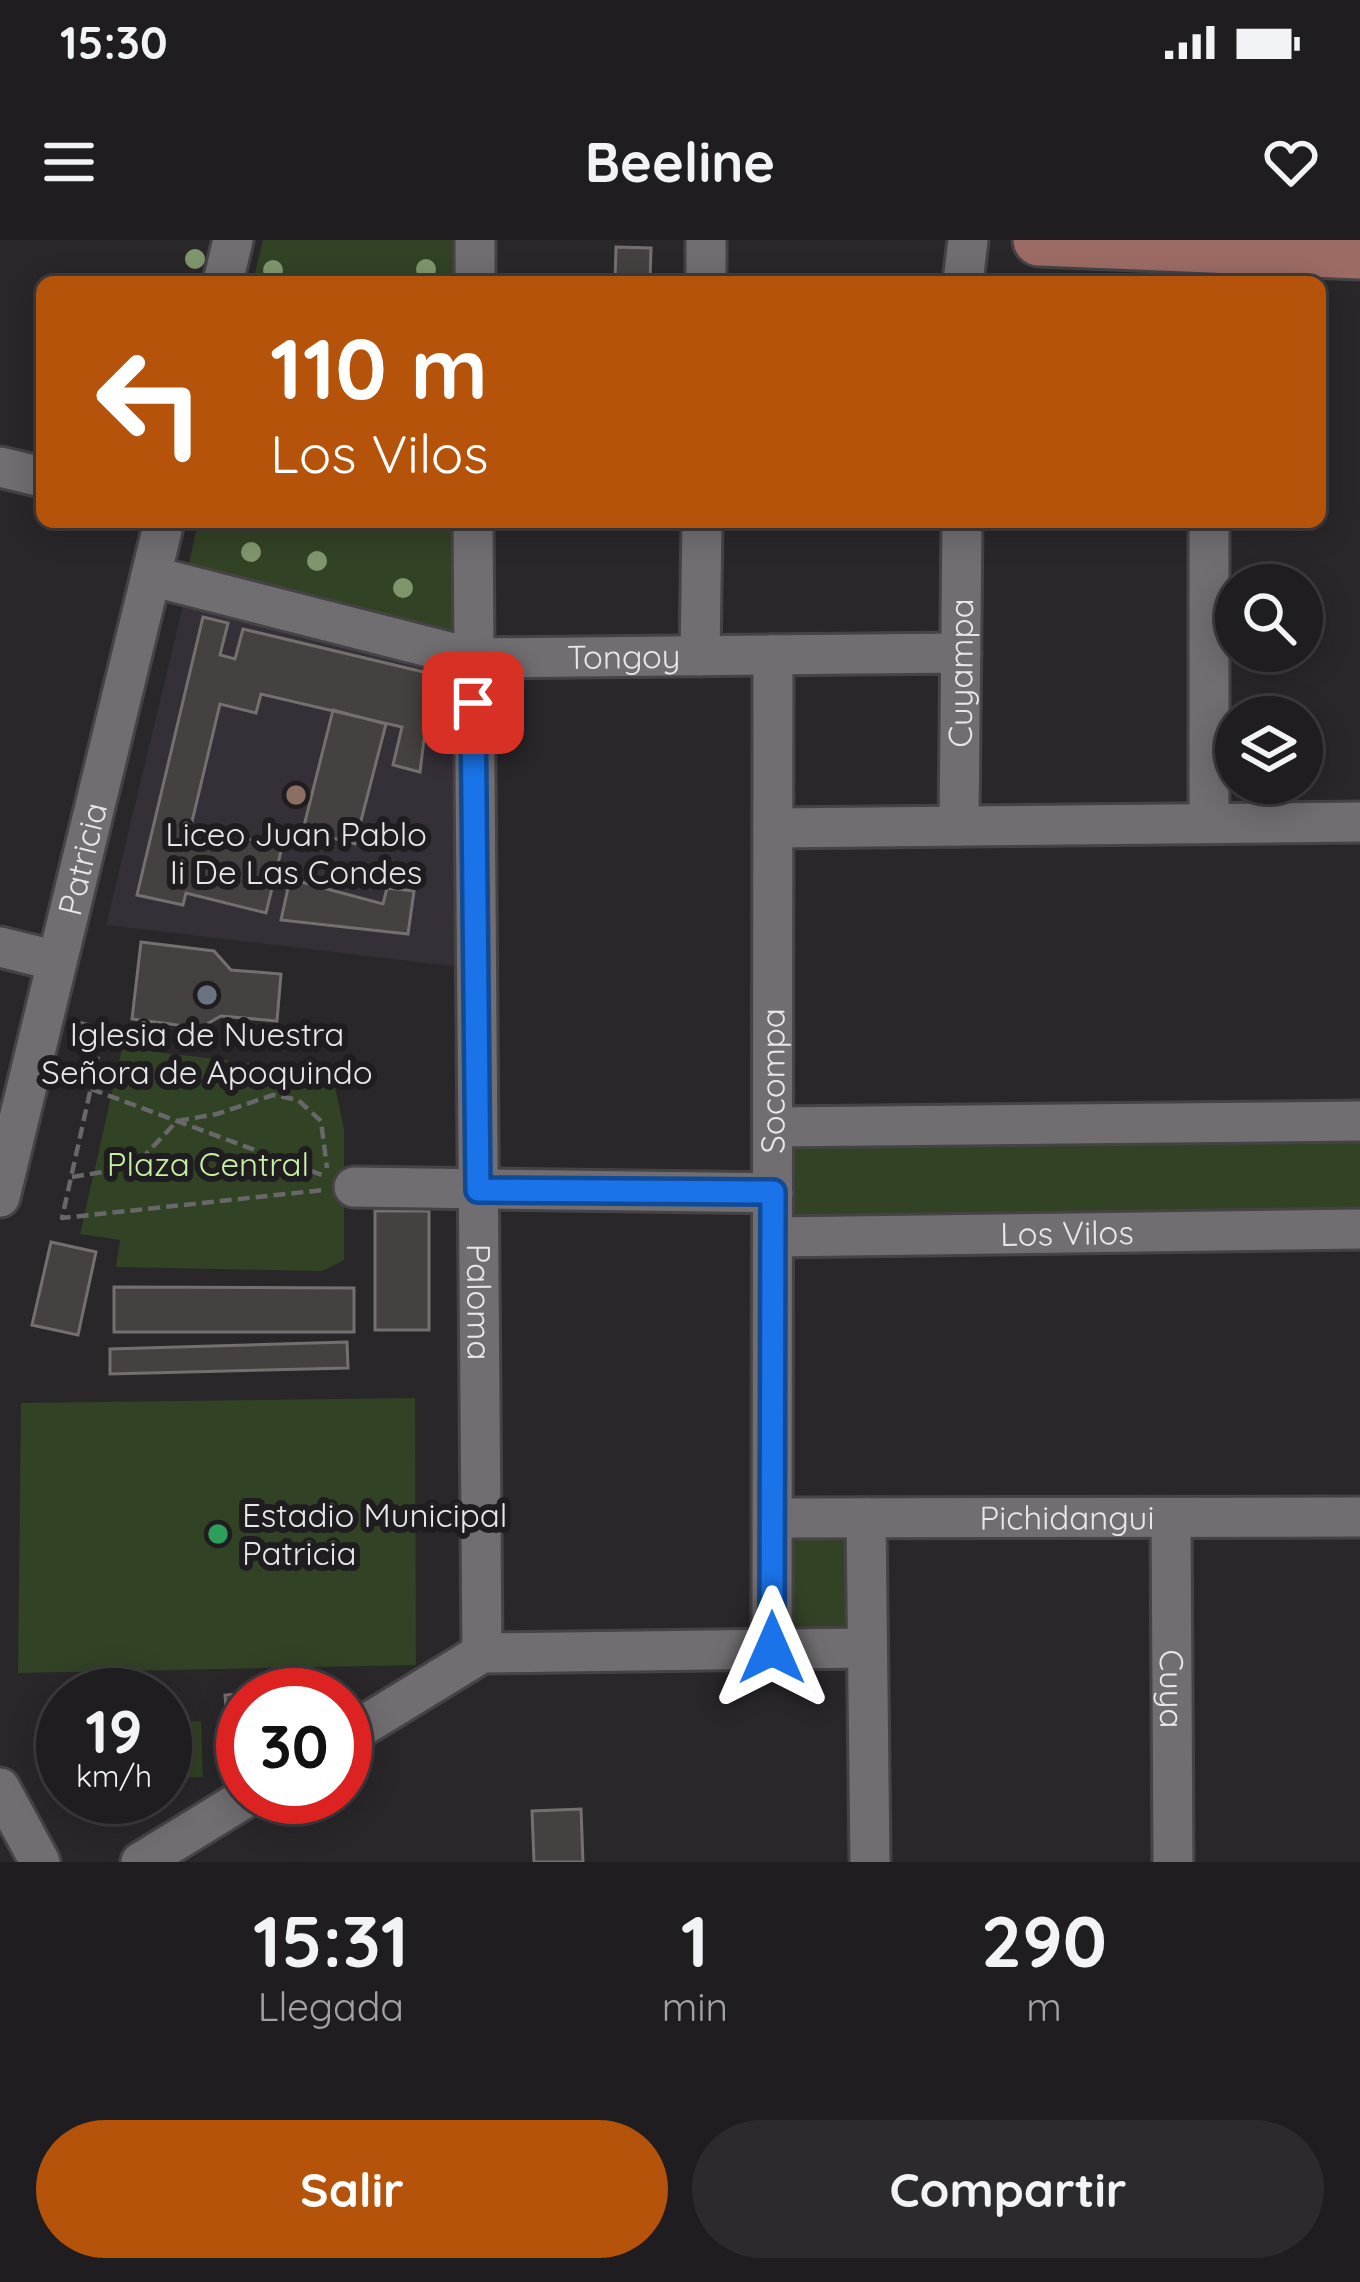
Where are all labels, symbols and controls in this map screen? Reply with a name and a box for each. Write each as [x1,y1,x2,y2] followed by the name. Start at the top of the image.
[60,14,168,70] text: 15:30
[585,128,775,196] text: Beeline
[36,129,102,195] icon: menu
[1258,129,1324,195] icon: heart
[270,315,488,420] text: 110 m
[72,324,228,480] icon: left
[270,419,489,487] text: Los Vilos
[1215,564,1323,804] map controls
[1215,564,1323,672] button: search
[939,598,981,748] street label: Cuyampa
[567,635,681,677] street label: Tongoy
[422,652,524,754] pin
[440,670,506,736] icon: arrive
[1215,696,1323,804] button: layers
[283,782,309,808] marker: Liceo Juan Pablo Ii De Las Condes
[48,798,115,919] street label: Patricia
[165,813,427,892] place label: Liceo Juan Pablo Ii De Las Condes
[194,982,220,1008] marker: Iglesia de Nuestra Señora de Apoquindo
[751,1008,793,1154] street label: Socompa
[41,1013,373,1092] place label: Iglesia de Nuestra Señora de Apoquindo
[107,1143,309,1184] park label: Plaza Central
[1000,1211,1134,1254] street label: Los Vilos
[459,1243,501,1361] street label: Paloma
[242,1494,507,1573] place label: Estadio Municipal Patricia
[980,1496,1154,1538] street label: Pichidangui
[205,1521,231,1547] marker: Estadio Municipal Patricia
[709,1585,835,1711] position arrow
[1152,1649,1193,1729] street label: Cuya
[216,1668,372,1824] speed limit sign: 30
[85,1693,143,1768] text: 19
[76,1757,152,1795] text: km/h
[253,1895,409,1985] text: 15:31
[681,1895,709,1985] text: 1
[981,1895,1107,1985] text: 290
[258,1982,404,2031] text: Llegada
[662,1982,728,2031] text: min
[1026,1982,1062,2031] text: m
[36,2120,668,2258] button: Salir
[692,2120,1324,2258] button: Compartir

